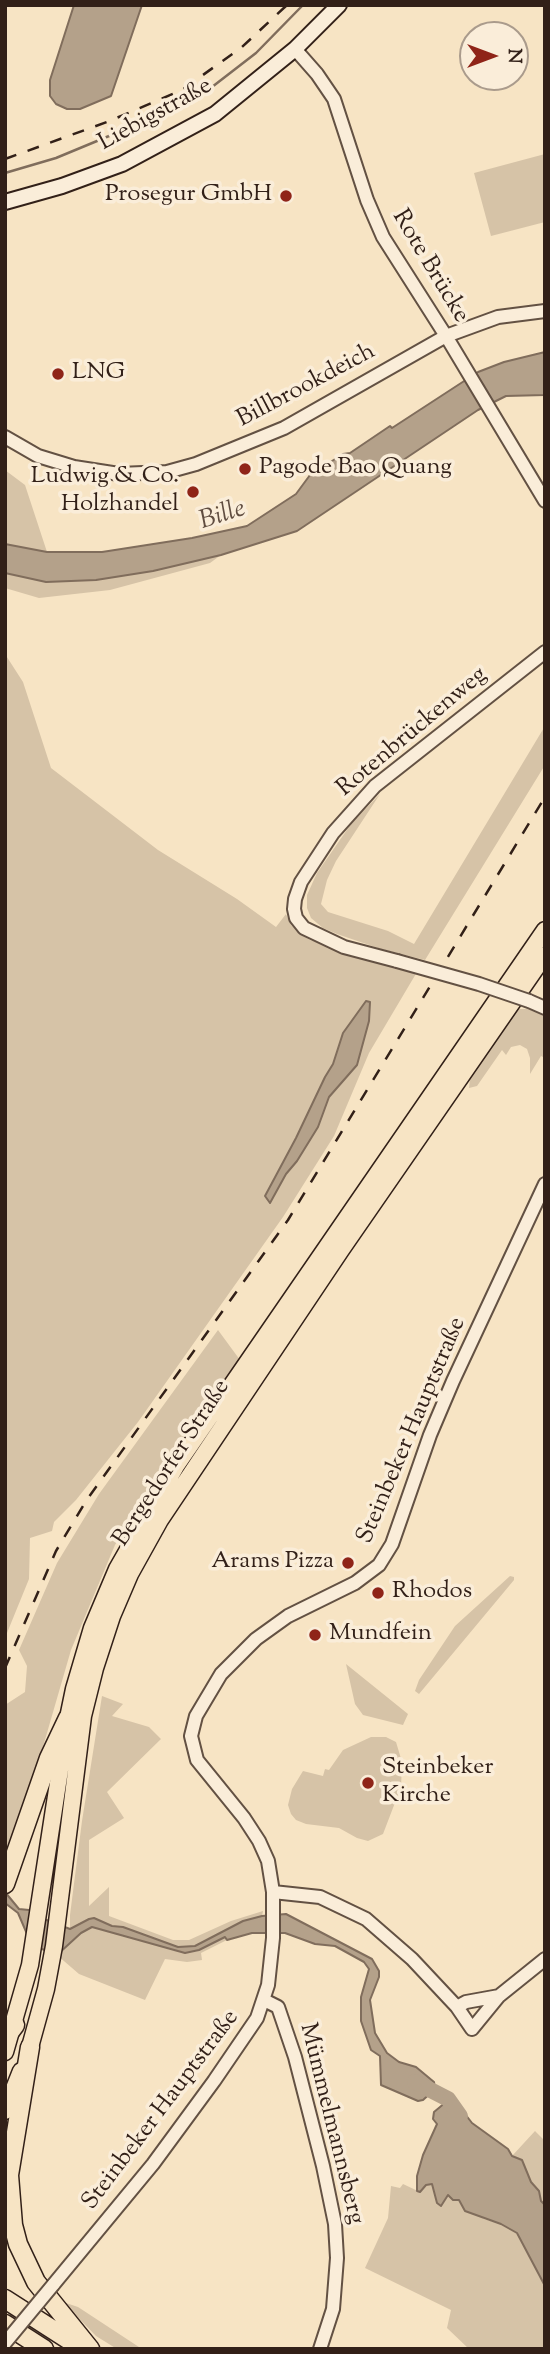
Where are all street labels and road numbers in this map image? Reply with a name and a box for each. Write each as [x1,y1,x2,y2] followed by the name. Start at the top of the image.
[94,73,218,159] street label: Liebigstraße
[384,205,474,329] street label: Rote Brücke
[233,339,381,435] street label: Billbrookdeich
[332,662,494,804] street label: Rotenbrückenweg
[352,1314,474,1548] street label: Steinbeker Hauptstraße
[108,1375,238,1553] street label: Bergedorfer Straße
[77,2005,247,2217] street label: Steinbeker Hauptstraße
[291,2020,369,2228] street label: Mümmelmannsberg

